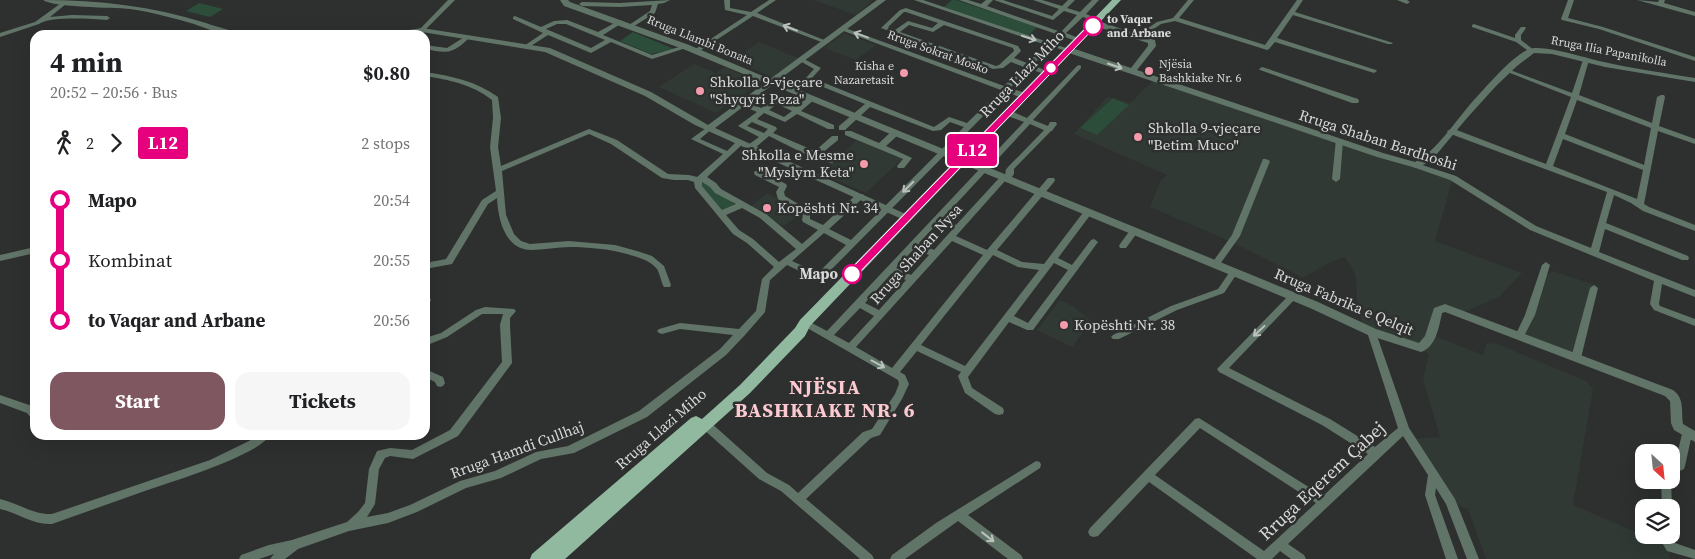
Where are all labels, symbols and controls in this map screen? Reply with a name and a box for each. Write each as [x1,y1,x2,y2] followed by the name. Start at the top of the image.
[645,11,756,69] street label: Rruga Llambi Bonata
[1107,11,1171,41] place label: to Vaqar and Arbane
[1083,16,1103,36] marker: to Vaqar and Arbane
[783,23,798,32] one-way arrow
[974,25,1069,122] street label: Rruga Llazi Miho
[885,26,991,78] street label: Rruga Sokrat Mosko
[854,30,870,39] one-way arrow
[1550,32,1669,70] street label: Rruga Ilia Papanikolla
[1021,33,1037,43] one-way arrow
[50,43,123,81] text: 4 min
[1159,56,1242,86] place label: Njësia Bashkiake Nr. 6
[834,58,894,88] place label: Kisha e Nazaretasit
[363,60,410,86] text: $0.80
[1044,61,1058,75] unlabelled marker
[1107,62,1122,71] one-way arrow
[1143,65,1155,77] marker: Njësia Bashkiake Nr. 6
[898,67,910,79] marker: Kisha e Nazaretasit
[710,71,823,109] place label: Shkolla 9-vjeçare "Shyqyri Peza"
[50,81,178,103] text: 20:52 – 20:56 · Bus
[694,85,706,97] marker: Shkolla 9-vjeçare "Shyqyri Peza"
[1296,104,1460,175] street label: Rruga Shaban Bardhoshi
[1148,117,1261,155] place label: Shkolla 9-vjeçare "Betim Muco"
[50,129,78,157] icon: walk
[102,129,130,157] icon: forward
[148,130,178,155] text: L12
[1132,131,1144,143] marker: Shkolla 9-vjeçare "Betim Muco"
[86,132,94,154] text: 2
[361,132,410,154] text: 2 stops
[943,134,1001,166] line badge: L12
[957,137,987,162] text: L12
[742,144,854,182] place label: Shkolla e Mesme "Myslym Keta"
[858,158,870,170] marker: Shkolla e Mesme "Myslym Keta"
[902,181,914,193] one-way arrow
[88,187,137,213] text: Mapo
[373,189,410,211] text: 20:54
[777,197,879,218] place label: Kopështi Nr. 34
[865,199,967,309] street label: Rruga Shaban Nysa
[761,202,773,214] marker: Kopështi Nr. 34
[88,247,172,273] text: Kombinat
[373,249,410,271] text: 20:55
[799,263,839,284] place label: Mapo
[1271,263,1417,340] street label: Rruga Fabrika e Qelqit
[842,264,862,284] marker: Mapo
[88,307,265,333] text: to Vaqar and Arbane
[373,309,410,331] text: 20:56
[1074,314,1175,335] place label: Kopështi Nr. 38
[1058,319,1070,331] marker: Kopështi Nr. 38
[1253,325,1265,337] one-way arrow
[870,360,885,369] one-way arrow
[50,372,225,430] button: Start
[235,372,410,430] button: Tickets
[734,373,916,424] district label: NJËSIA BASHKIAKE NR. 6
[611,383,711,474] street label: Rruga Llazi Miho
[447,416,586,483] street label: Rruga Hamdi Cullhaj
[1253,416,1390,546] street label: Rruga Eqerem Çabej
[1635,444,1680,489] north arrow
[1635,444,1680,544] map controls
[1635,499,1680,544] button: layers
[981,532,995,542] one-way arrow

